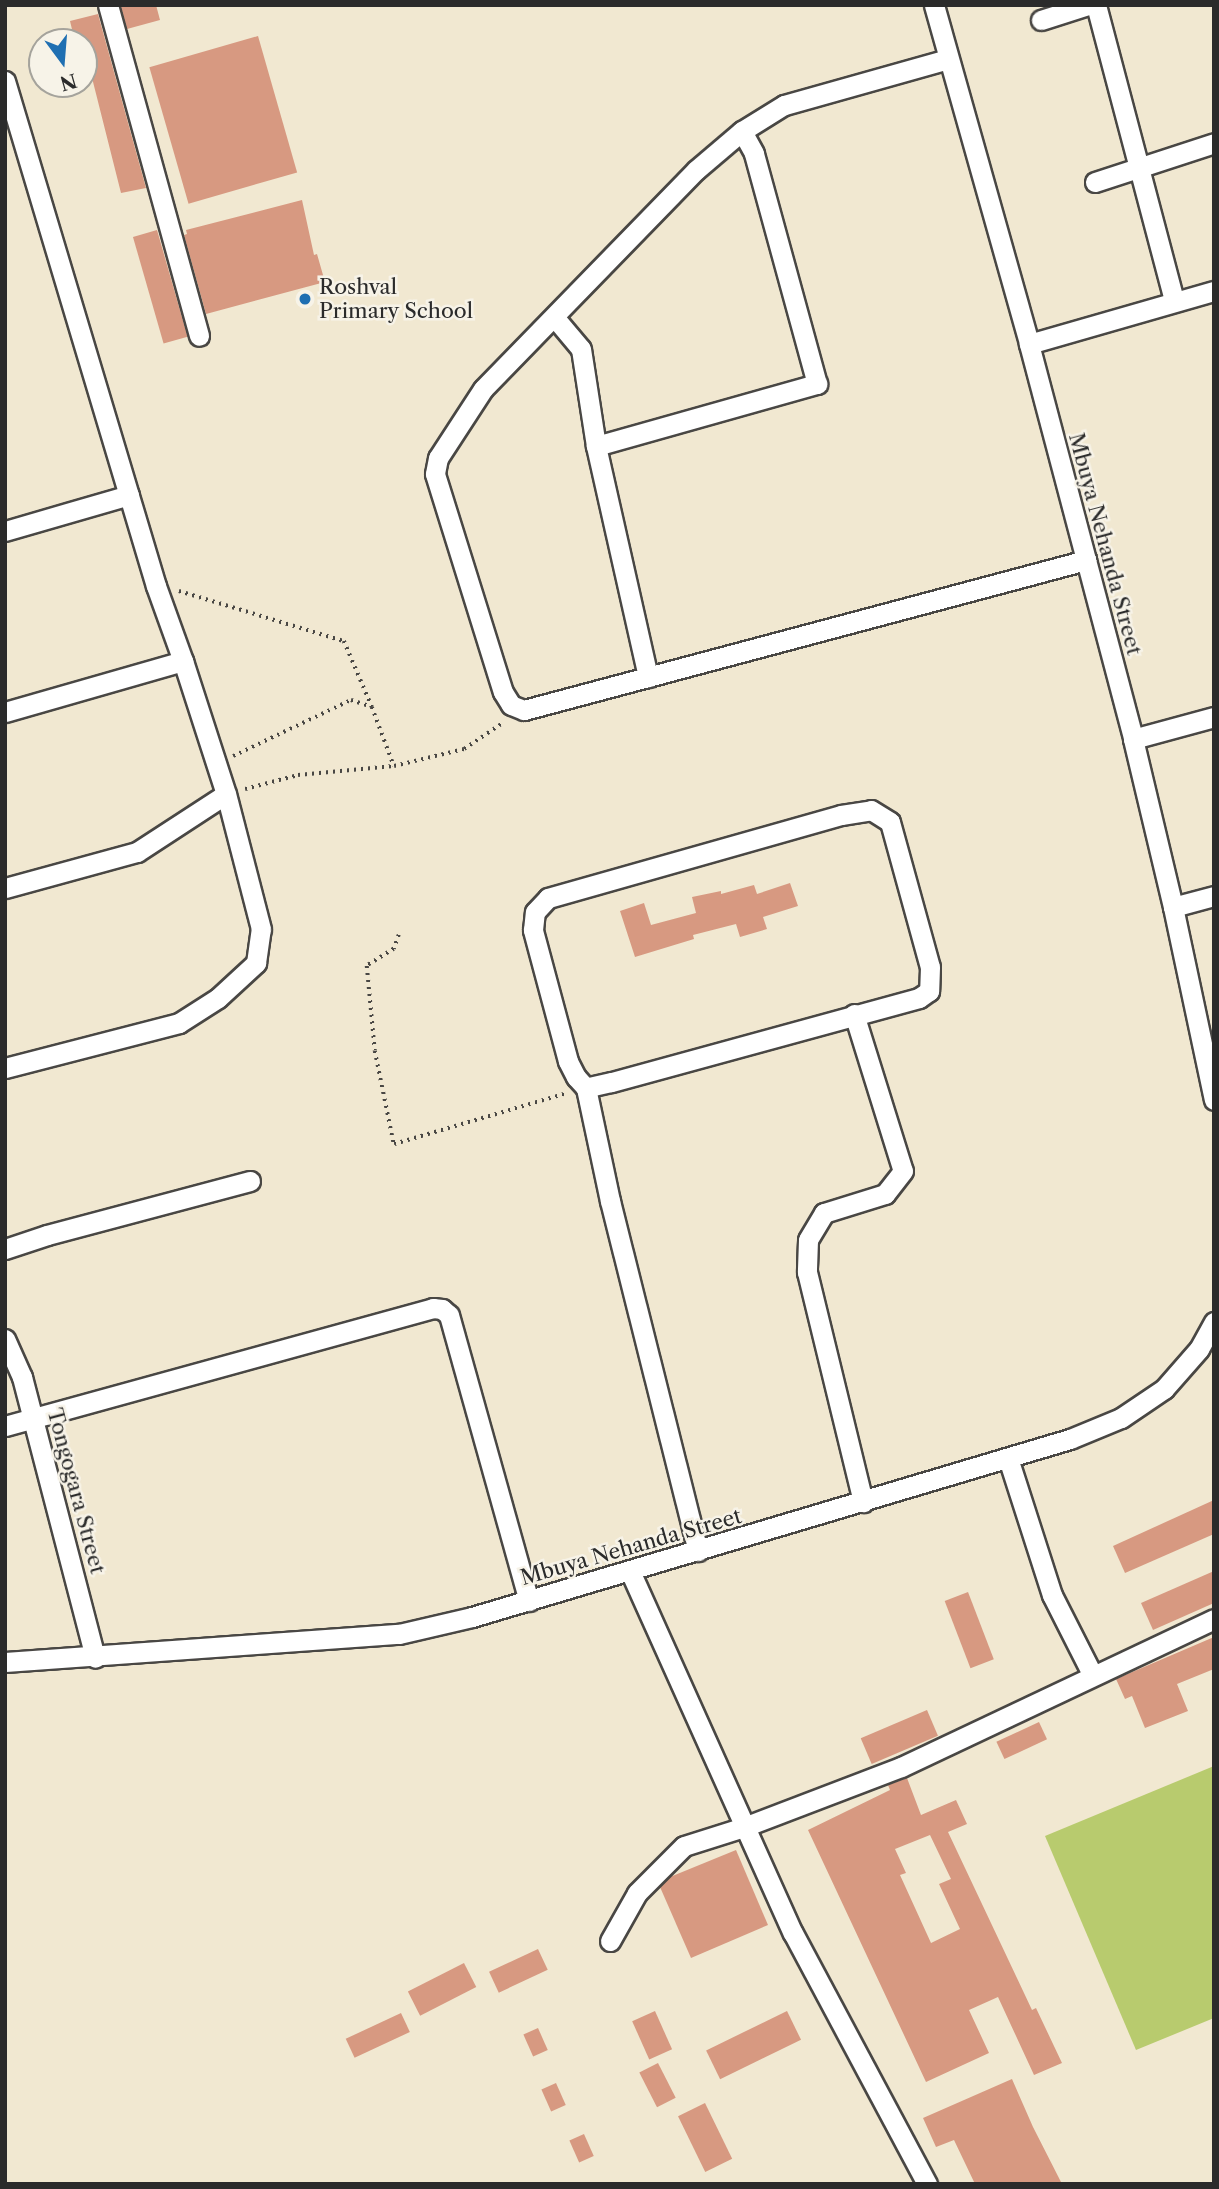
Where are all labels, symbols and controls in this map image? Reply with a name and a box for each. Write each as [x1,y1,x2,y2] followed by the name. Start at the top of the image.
[28,28,98,98] north arrow
[57,68,79,95] text: N
[319,274,474,324] place label: Roshval Primary School
[297,291,313,307] marker: Roshval Primary School
[1063,430,1147,658] street label: Mbuya Nehanda Street
[42,1405,110,1577] street label: Tongogara Street
[517,1503,745,1591] street label: Mbuya Nehanda Street

